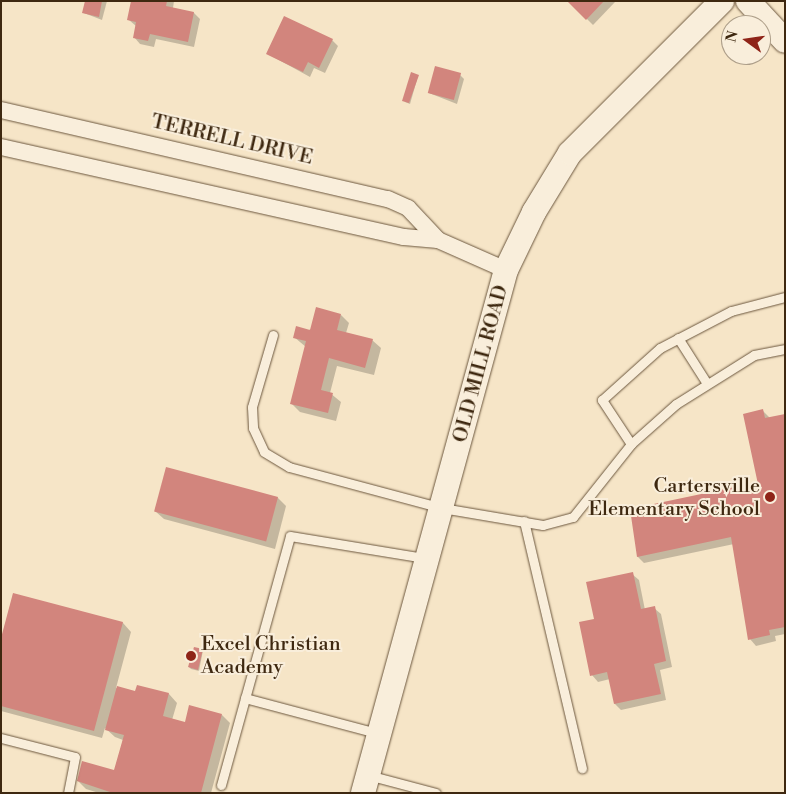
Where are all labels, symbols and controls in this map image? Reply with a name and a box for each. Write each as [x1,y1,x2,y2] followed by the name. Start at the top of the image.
[721,15,771,65] north arrow
[722,29,742,44] text: N
[149,110,315,170] street label: TERRELL DRIVE
[448,283,514,445] street label: OLD MILL ROAD
[588,474,760,521] place label: Cartersville Elementary School
[764,491,776,503] marker: Cartersville Elementary School
[201,632,341,679] place label: Excel Christian Academy
[185,650,197,662] marker: Excel Christian Academy

